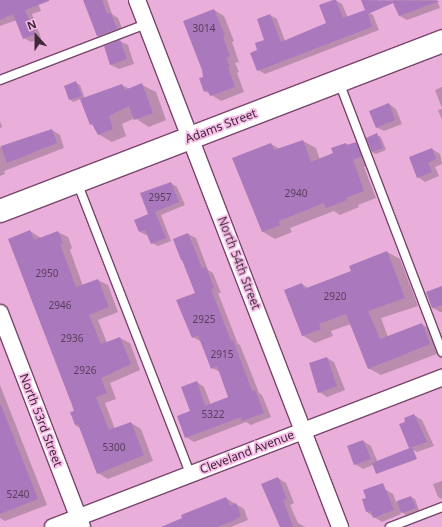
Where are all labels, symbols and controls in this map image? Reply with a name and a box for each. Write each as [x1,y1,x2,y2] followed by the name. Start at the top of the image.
[16,16,56,56] north arrow
[25,16,38,33] text: N
[193,23,215,35] house number: 3014
[183,106,259,146] street label: Adams Street
[285,188,307,200] house number: 2940
[149,192,171,204] house number: 2957
[215,215,263,311] street label: North 54th Street
[36,268,58,280] house number: 2950
[324,291,346,303] house number: 2920
[49,300,71,312] house number: 2946
[193,314,215,326] house number: 2925
[61,333,83,345] house number: 2936
[211,349,233,361] house number: 2915
[74,365,96,377] house number: 2926
[17,371,65,469] street label: North 53rd Street
[202,409,224,421] house number: 5322
[198,427,296,477] street label: Cleveland Avenue
[103,442,125,454] house number: 5300
[7,489,29,501] house number: 5240

